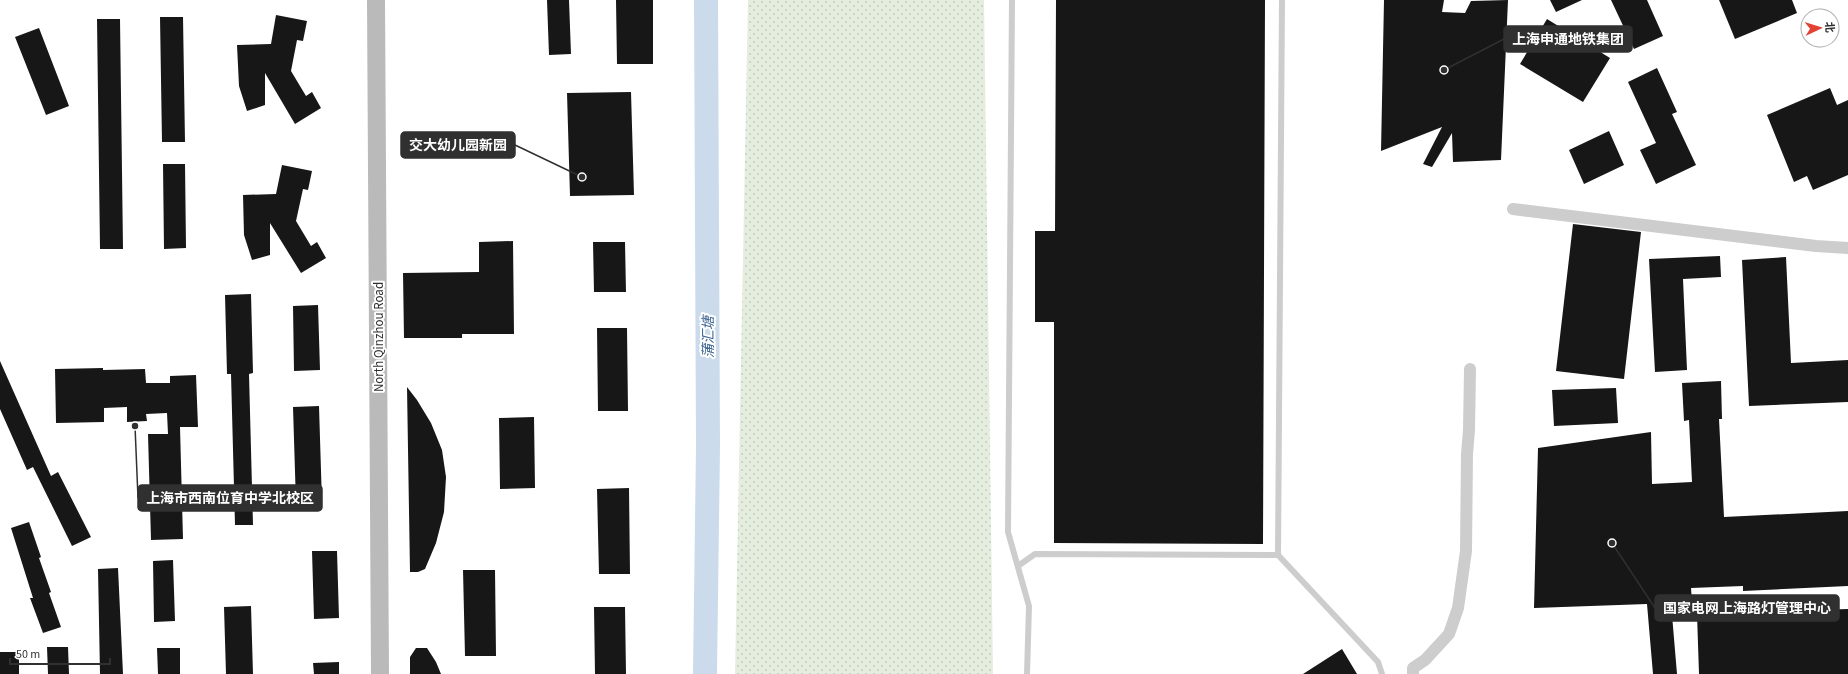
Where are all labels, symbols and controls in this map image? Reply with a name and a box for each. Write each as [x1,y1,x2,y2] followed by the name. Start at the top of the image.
[1800,8,1840,48] north arrow
[1822,21,1837,33] text: 北
[1504,26,1632,52] callout: 上海申通地铁集团
[1512,30,1624,50] text: 上海申通地铁集团
[401,132,515,158] callout: 交大幼儿园新园
[409,136,507,156] text: 交大幼儿园新园
[370,282,388,392] street label: North Qinzhou Road
[699,314,719,358] water label: 蒲汇塘
[138,485,322,511] callout: 上海市西南位育中学北校区
[146,489,314,509] text: 上海市西南位育中学北校区
[1655,595,1839,621] callout: 国家电网上海路灯管理中心
[1663,599,1831,619] text: 国家电网上海路灯管理中心
[10,640,110,666] scale bar
[16,646,40,663] text: 50 m

